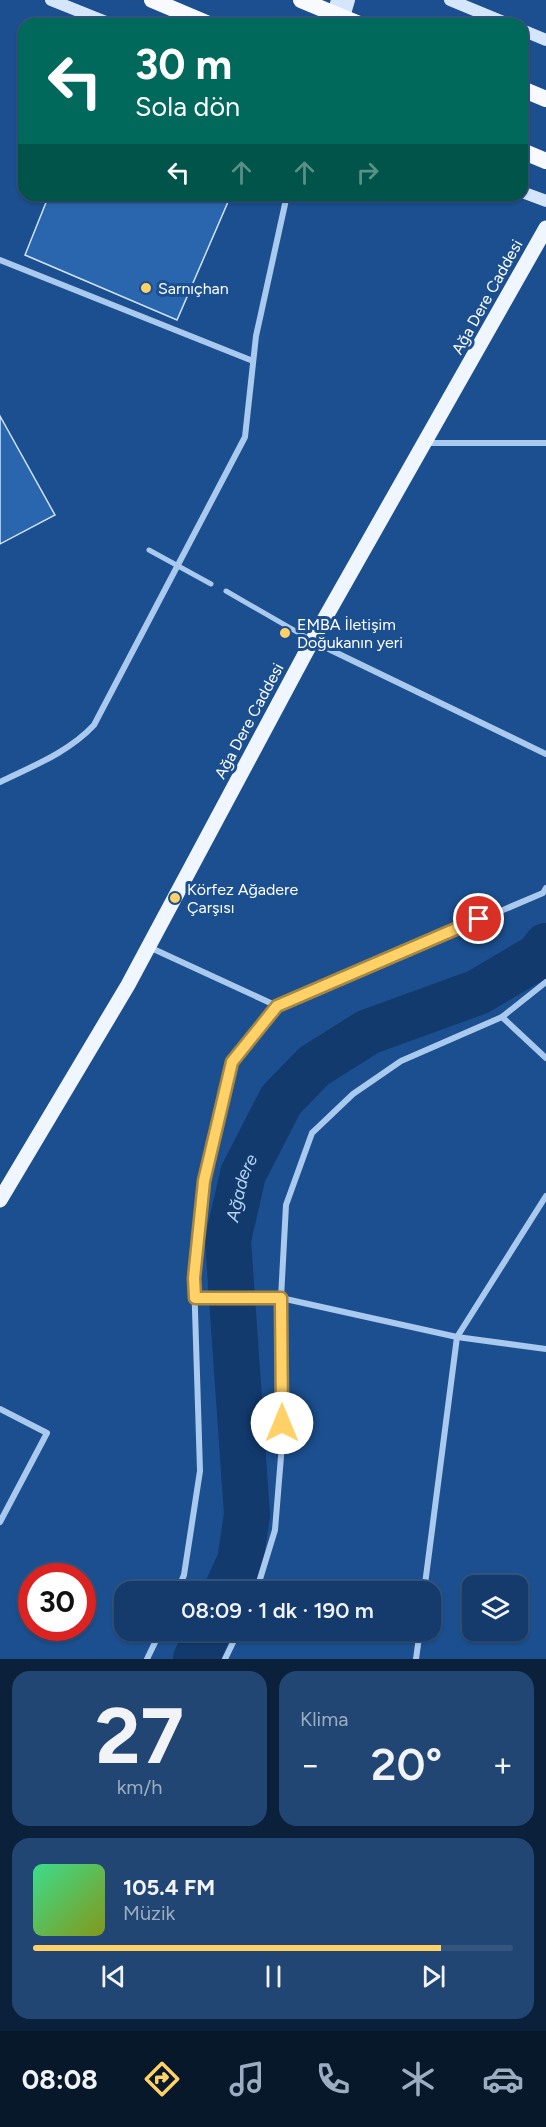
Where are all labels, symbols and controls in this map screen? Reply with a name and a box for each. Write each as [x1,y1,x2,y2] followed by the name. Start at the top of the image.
[135,39,232,90] text: 30 m
[36,42,114,120] icon: left
[135,90,240,123] text: Sola dön
[162,156,195,189] icon: left
[225,156,258,189] icon: ahead
[288,156,321,189] icon: ahead
[351,156,384,189] icon: right
[448,236,526,358] street label: Ağa Dere Caddesi
[158,279,229,298] place label: Sarnıçhan
[139,281,153,295] marker: Sarnıçhan
[297,615,403,652] place label: EMBA İletişim Doğukanın yeri
[278,626,292,640] marker: EMBA İletişim Doğukanın yeri
[210,660,288,782] street label: Ağa Dere Caddesi
[187,880,299,917] place label: Körfez Ağadere Çarşısı
[168,891,182,905] marker: Körfez Ağadere Çarşısı
[453,893,504,944] pin
[462,902,495,935] icon: arrive
[221,1150,262,1225] water label: Ağadere
[250,1391,314,1455] position arrow
[18,1563,96,1641] speed limit sign: 30
[462,1575,528,1641] map controls
[462,1575,528,1641] button: layers
[181,1597,374,1624] text: 08:09 · 1 dk · 190 m
[95,1689,184,1783] text: 27
[300,1707,348,1731] text: Klima
[371,1737,442,1791] text: 20°
[300,1745,321,1784] text: −
[492,1745,513,1784] text: +
[117,1775,162,1799] text: km/h
[123,1874,215,1901] text: 105.4 FM
[123,1901,175,1925] text: Müzik
[97,1960,130,1993] icon: previous
[257,1960,290,1993] icon: pause
[417,1960,450,1993] icon: next
[141,2058,183,2100] icon: directions
[226,2058,268,2100] icon: music
[312,2058,354,2100] icon: phone
[397,2058,439,2100] icon: climate
[482,2058,524,2100] icon: car
[22,2063,98,2096] text: 08:08

